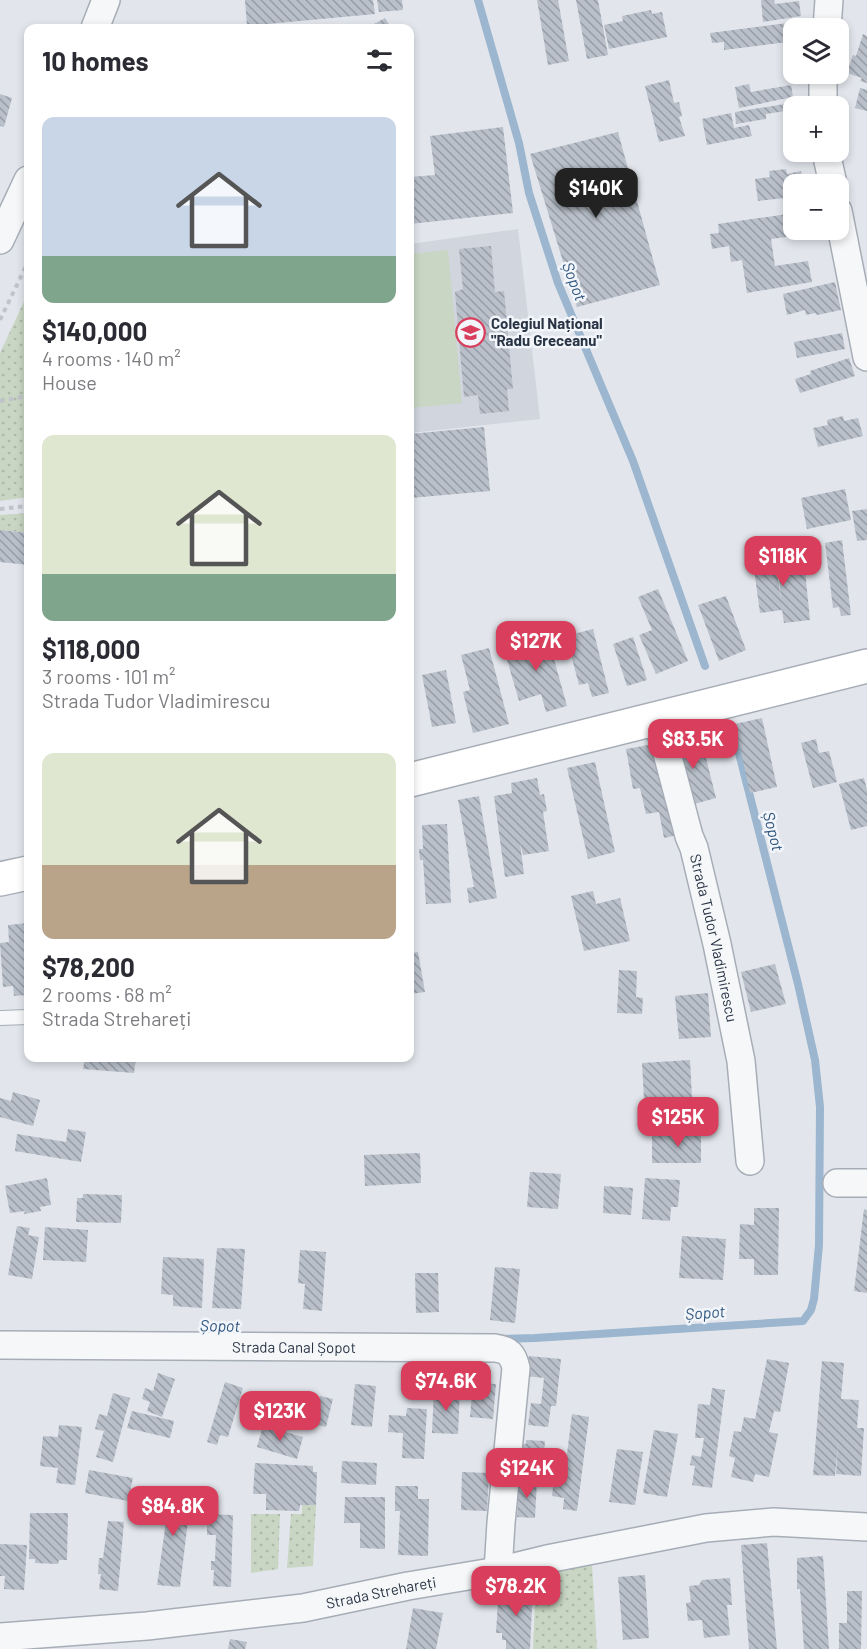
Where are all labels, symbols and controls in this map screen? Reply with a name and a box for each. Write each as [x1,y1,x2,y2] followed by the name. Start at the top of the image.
[783,18,849,240] map controls
[783,18,849,84] button: layers
[363,44,396,77] icon: filters
[42,45,149,76] text: 10 homes
[783,96,849,162] button: +
[165,156,273,264] icon: home
[554,168,638,219] pin: $140K
[783,174,849,240] button: −
[569,175,623,199] text: $140K
[559,259,591,303] water label: Șopot
[491,314,603,349] place label: Colegiul Național "Radu Greceanu"
[42,315,147,346] text: $140,000
[454,316,486,348] school or university icon: Colegiul Național "Radu Greceanu"
[42,346,181,370] text: 4 rooms · 140 m²
[42,370,97,394] text: House
[165,474,273,582] icon: home
[741,536,825,587] pin: $118K
[758,543,808,567] text: $118K
[494,621,578,672] pin: $127K
[510,628,562,652] text: $127K
[42,633,140,664] text: $118,000
[42,664,175,688] text: 3 rooms · 101 m²
[42,688,271,712] text: Strada Tudor Vladimirescu
[644,719,742,770] pin: $83.5K
[662,726,724,750] text: $83.5K
[165,792,273,900] icon: home
[760,809,788,853] water label: Șopot
[687,852,742,1023] street label: Strada Tudor Vladimirescu
[42,951,135,982] text: $78,200
[42,982,172,1006] text: 2 rooms · 68 m²
[42,1006,191,1030] text: Strada Strehareți
[636,1097,720,1148] pin: $125K
[651,1104,705,1128] text: $125K
[684,1301,726,1323] water label: Șopot
[200,1315,241,1335] water label: Șopot
[232,1337,356,1356] street label: Strada Canal Șopot
[397,1361,495,1412] pin: $74.6K
[415,1368,477,1392] text: $74.6K
[238,1391,322,1442] pin: $123K
[254,1398,306,1422] text: $123K
[485,1448,569,1499] pin: $124K
[500,1455,554,1479] text: $124K
[124,1486,222,1537] pin: $84.8K
[141,1493,205,1517] text: $84.8K
[467,1566,565,1617] pin: $78.2K
[324,1572,437,1612] street label: Strada Strehareți
[485,1573,547,1597] text: $78.2K

